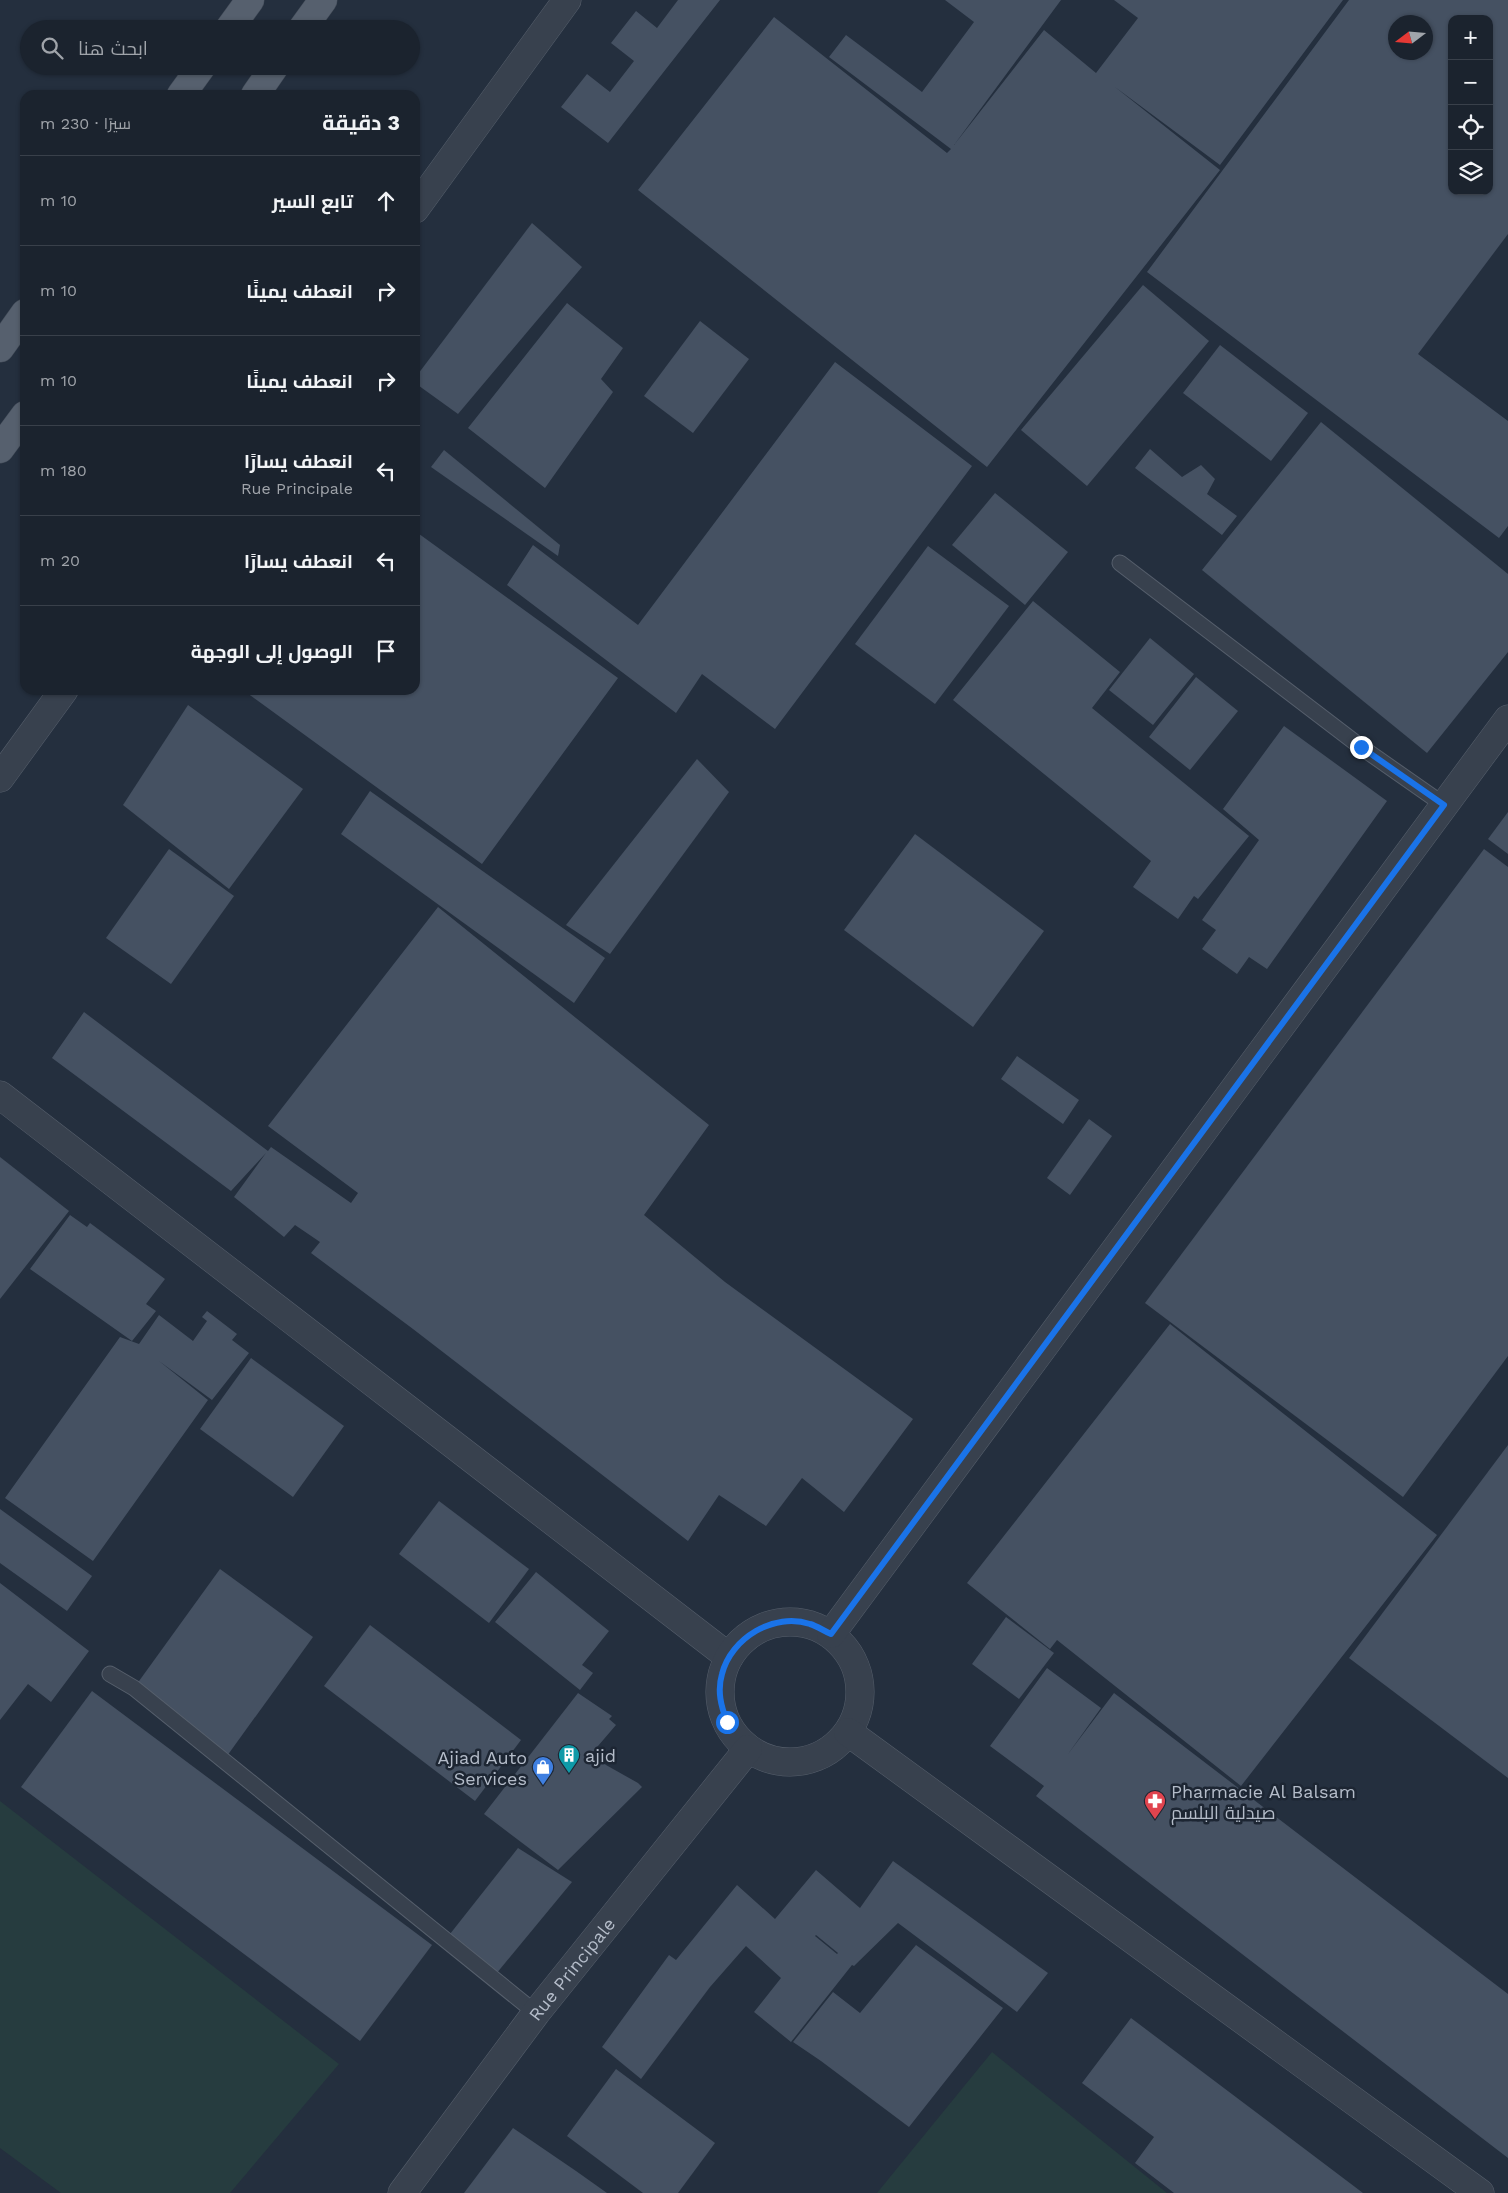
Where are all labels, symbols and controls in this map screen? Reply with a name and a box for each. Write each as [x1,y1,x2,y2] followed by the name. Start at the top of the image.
[1388,15,1433,60] north arrow
[1448,15,1493,195] map controls
[1448,15,1493,60] button: +
[20,20,420,75] search box
[38,34,66,62] icon: search
[78,37,148,60] text: ابحث هنا
[1448,60,1493,105] button: −
[1448,105,1493,150] button: locate
[322,110,400,135] text: 3 دقيقة
[40,114,131,133] text: سيرًا · 230 m
[1448,150,1493,195] button: layers
[372,187,400,215] icon: ahead
[272,190,353,213] text: تابع السير
[40,191,77,210] text: 10 m
[372,277,400,305] icon: right
[246,280,353,303] text: انعطف يمينًا
[40,281,77,300] text: 10 m
[372,367,400,395] icon: right
[246,370,353,393] text: انعطف يمينًا
[40,371,77,390] text: 10 m
[244,450,353,473] text: انعطف يسارًا
[372,457,400,485] icon: left
[40,461,87,480] text: 180 m
[241,479,353,498] text: Rue Principale
[372,547,400,575] icon: left
[244,550,353,573] text: انعطف يسارًا
[40,551,80,570] text: 20 m
[372,637,400,665] icon: arrive
[191,640,353,663] text: الوصول إلى الوجهة
[1350,736,1373,759] route end
[716,1711,739,1734] route start
[557,1743,581,1774] building icon: ajid
[585,1745,616,1766] place label: ajid
[437,1747,527,1789] place label: Ajiad Auto Services
[531,1755,555,1786] shop icon: Ajiad Auto Services
[1171,1781,1356,1825] place label: Pharmacie Al Balsam صيدلية البلسم
[1143,1789,1167,1820] pharmacy icon: Pharmacie Al Balsam صيدلية البلسم
[524,1913,619,2024] street label: Rue Principale

